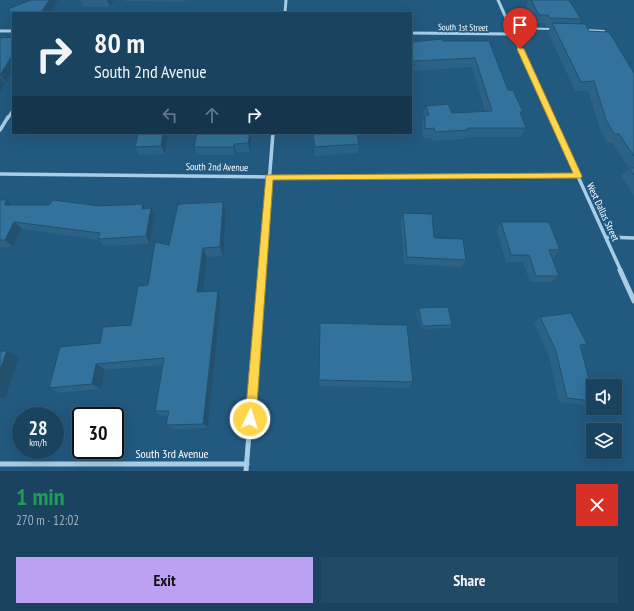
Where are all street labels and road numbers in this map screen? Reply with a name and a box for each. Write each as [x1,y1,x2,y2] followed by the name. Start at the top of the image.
[438,21,489,33] street label: South 1st Street
[186,160,248,174] street label: South 2nd Avenue
[584,181,622,243] street label: West Dallas Street
[135,446,209,461] street label: South 3rd Avenue

